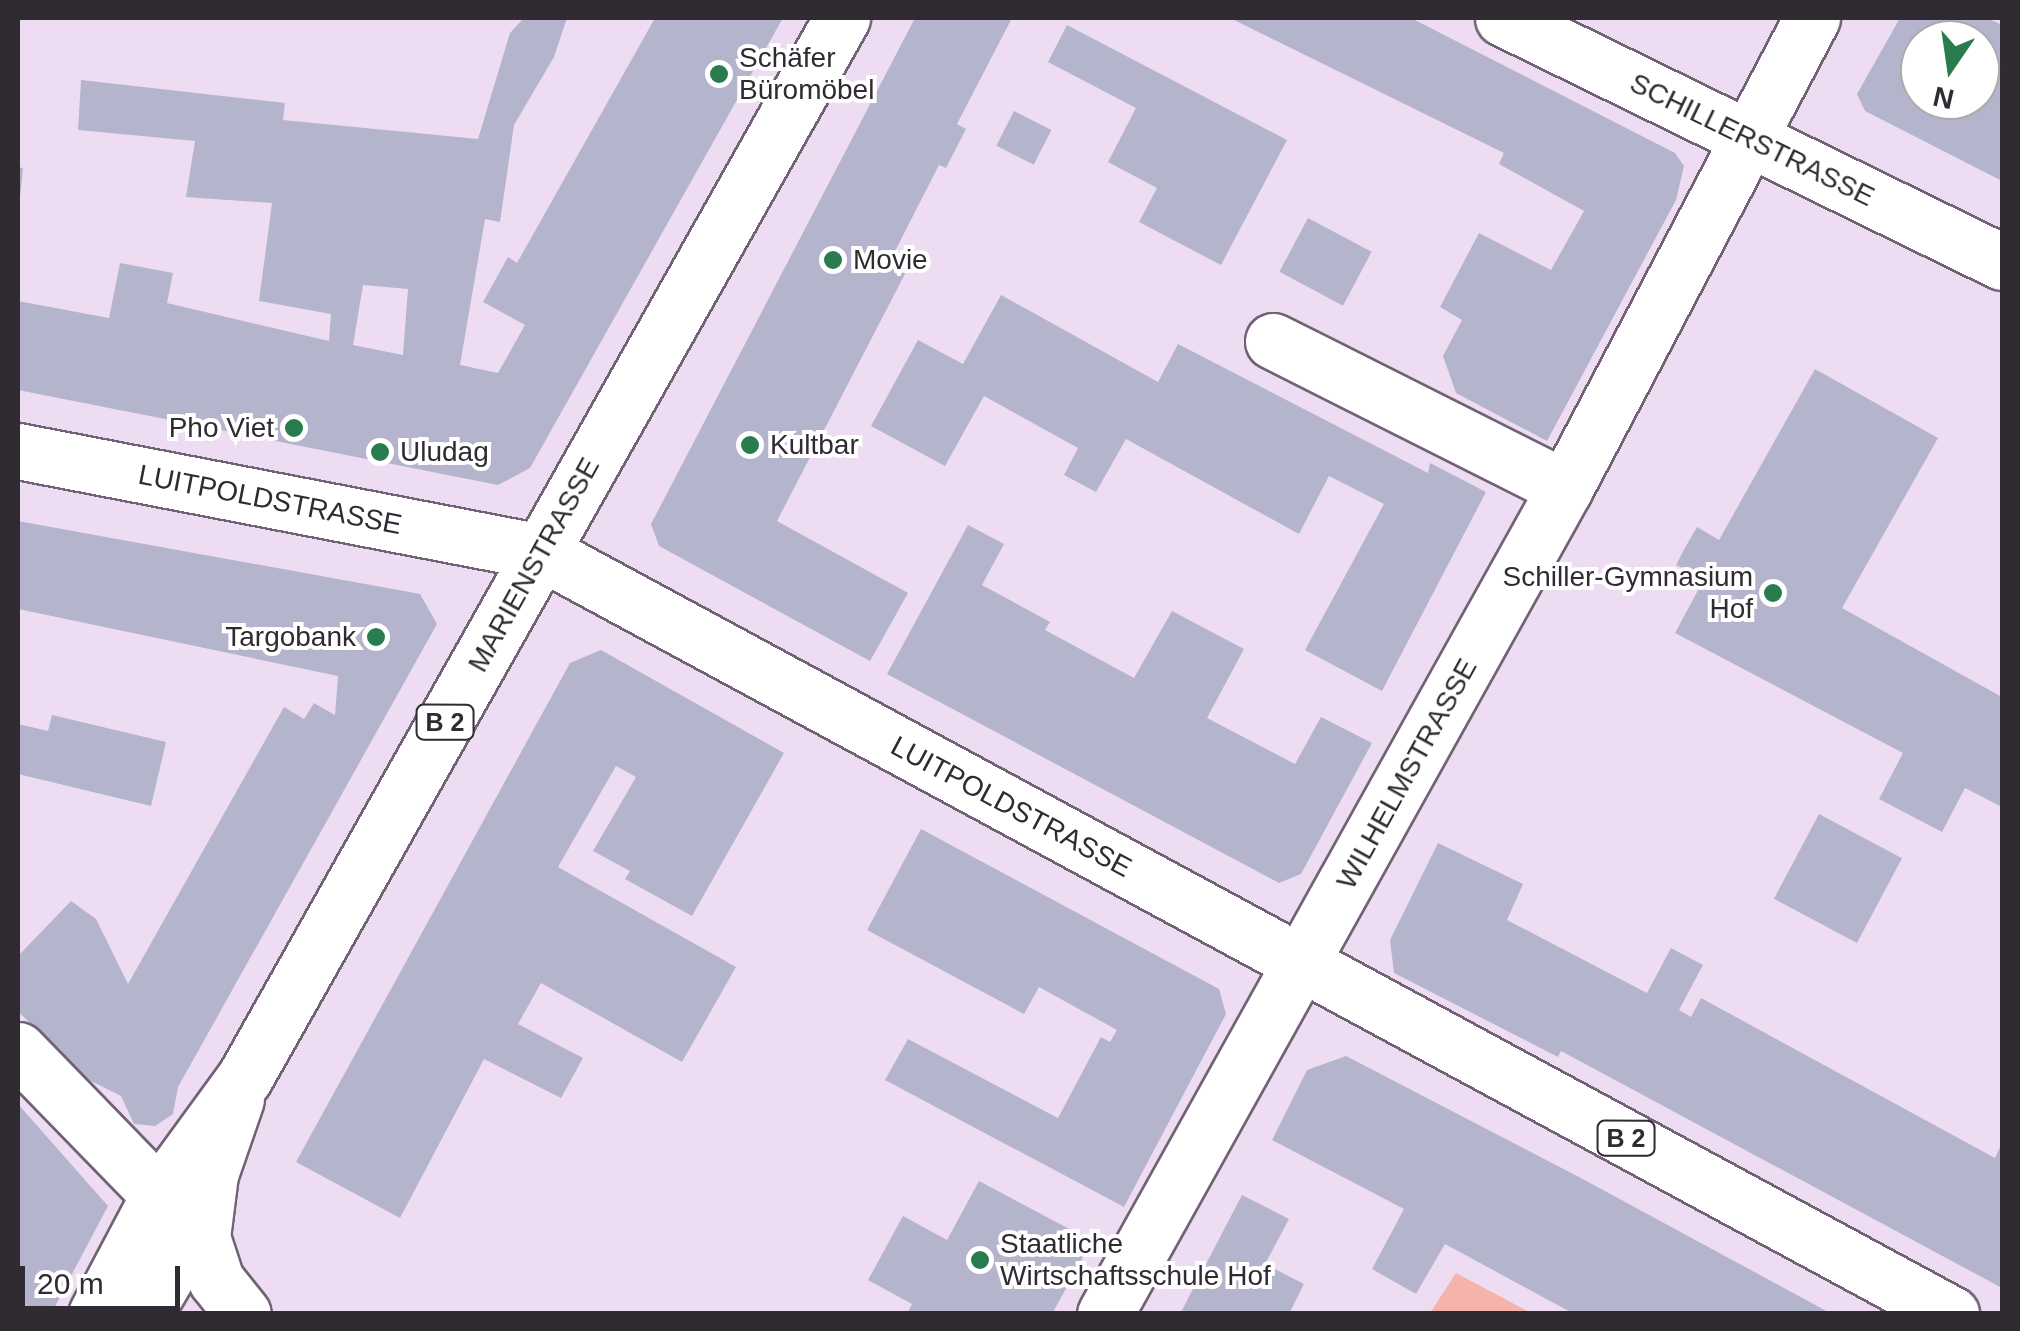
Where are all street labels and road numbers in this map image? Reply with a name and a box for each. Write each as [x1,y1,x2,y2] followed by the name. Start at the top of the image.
[1624,66,1880,214] street label: SCHILLERSTRASSE
[461,452,607,678] street label: MARIENSTRASSE
[135,458,405,542] street label: LUITPOLDSTRASSE
[1330,653,1484,895] street label: WILHELMSTRASSE
[415,702,475,742] road number: B 2
[885,729,1137,885] street label: LUITPOLDSTRASSE
[1596,1118,1656,1158] road number: B 2

